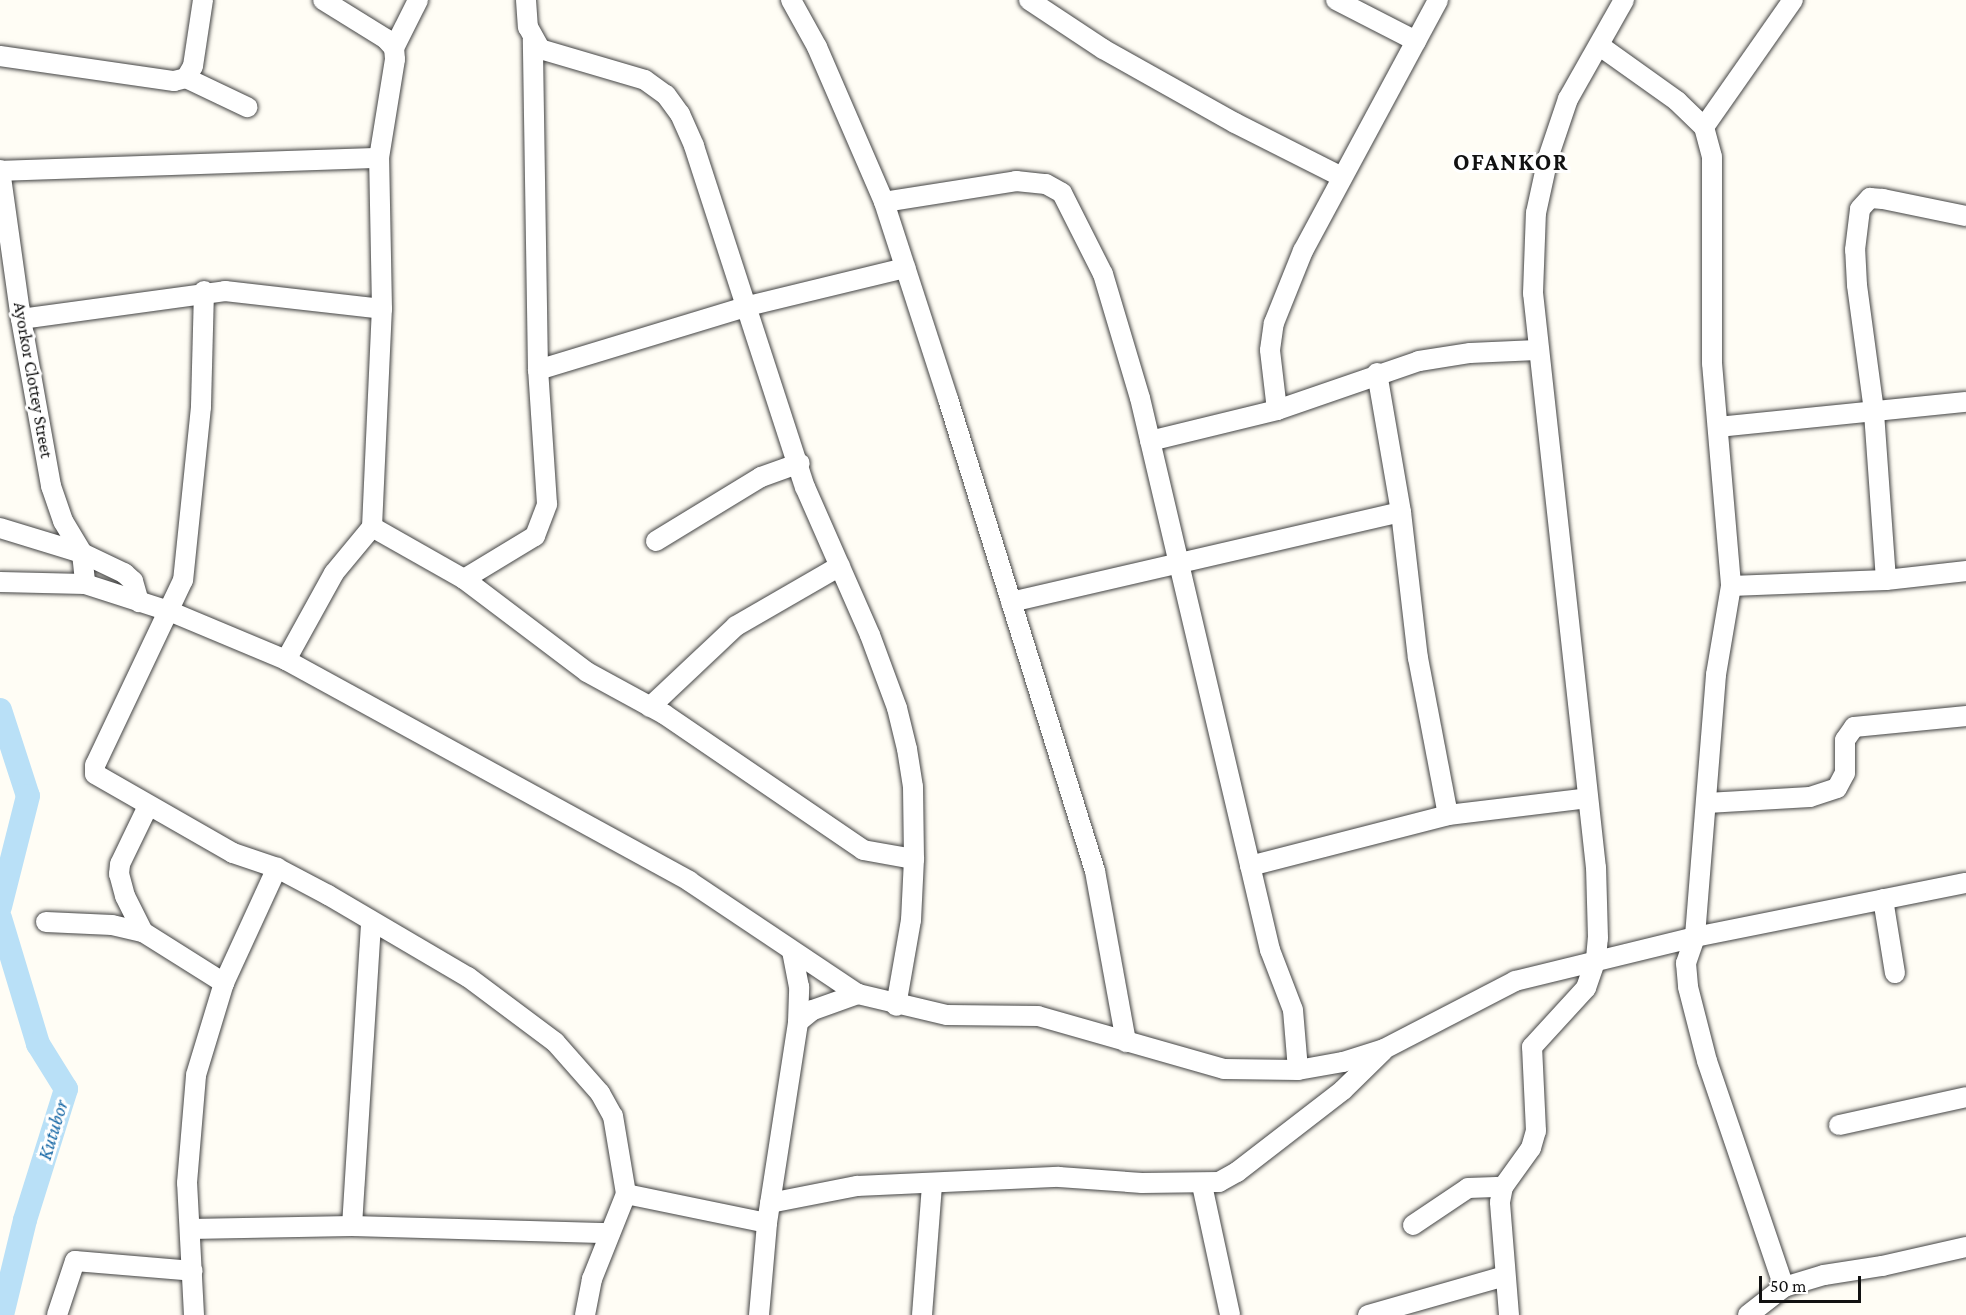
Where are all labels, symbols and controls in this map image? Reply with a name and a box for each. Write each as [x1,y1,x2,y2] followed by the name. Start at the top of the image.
[1453,148,1569,176] district label: OFANKOR
[9,300,57,460] street label: Ayorkor Clottey Street
[33,1097,73,1163] water label: Kutubor
[1762,1264,1864,1302] scale bar
[1770,1276,1807,1296] text: 50 m

